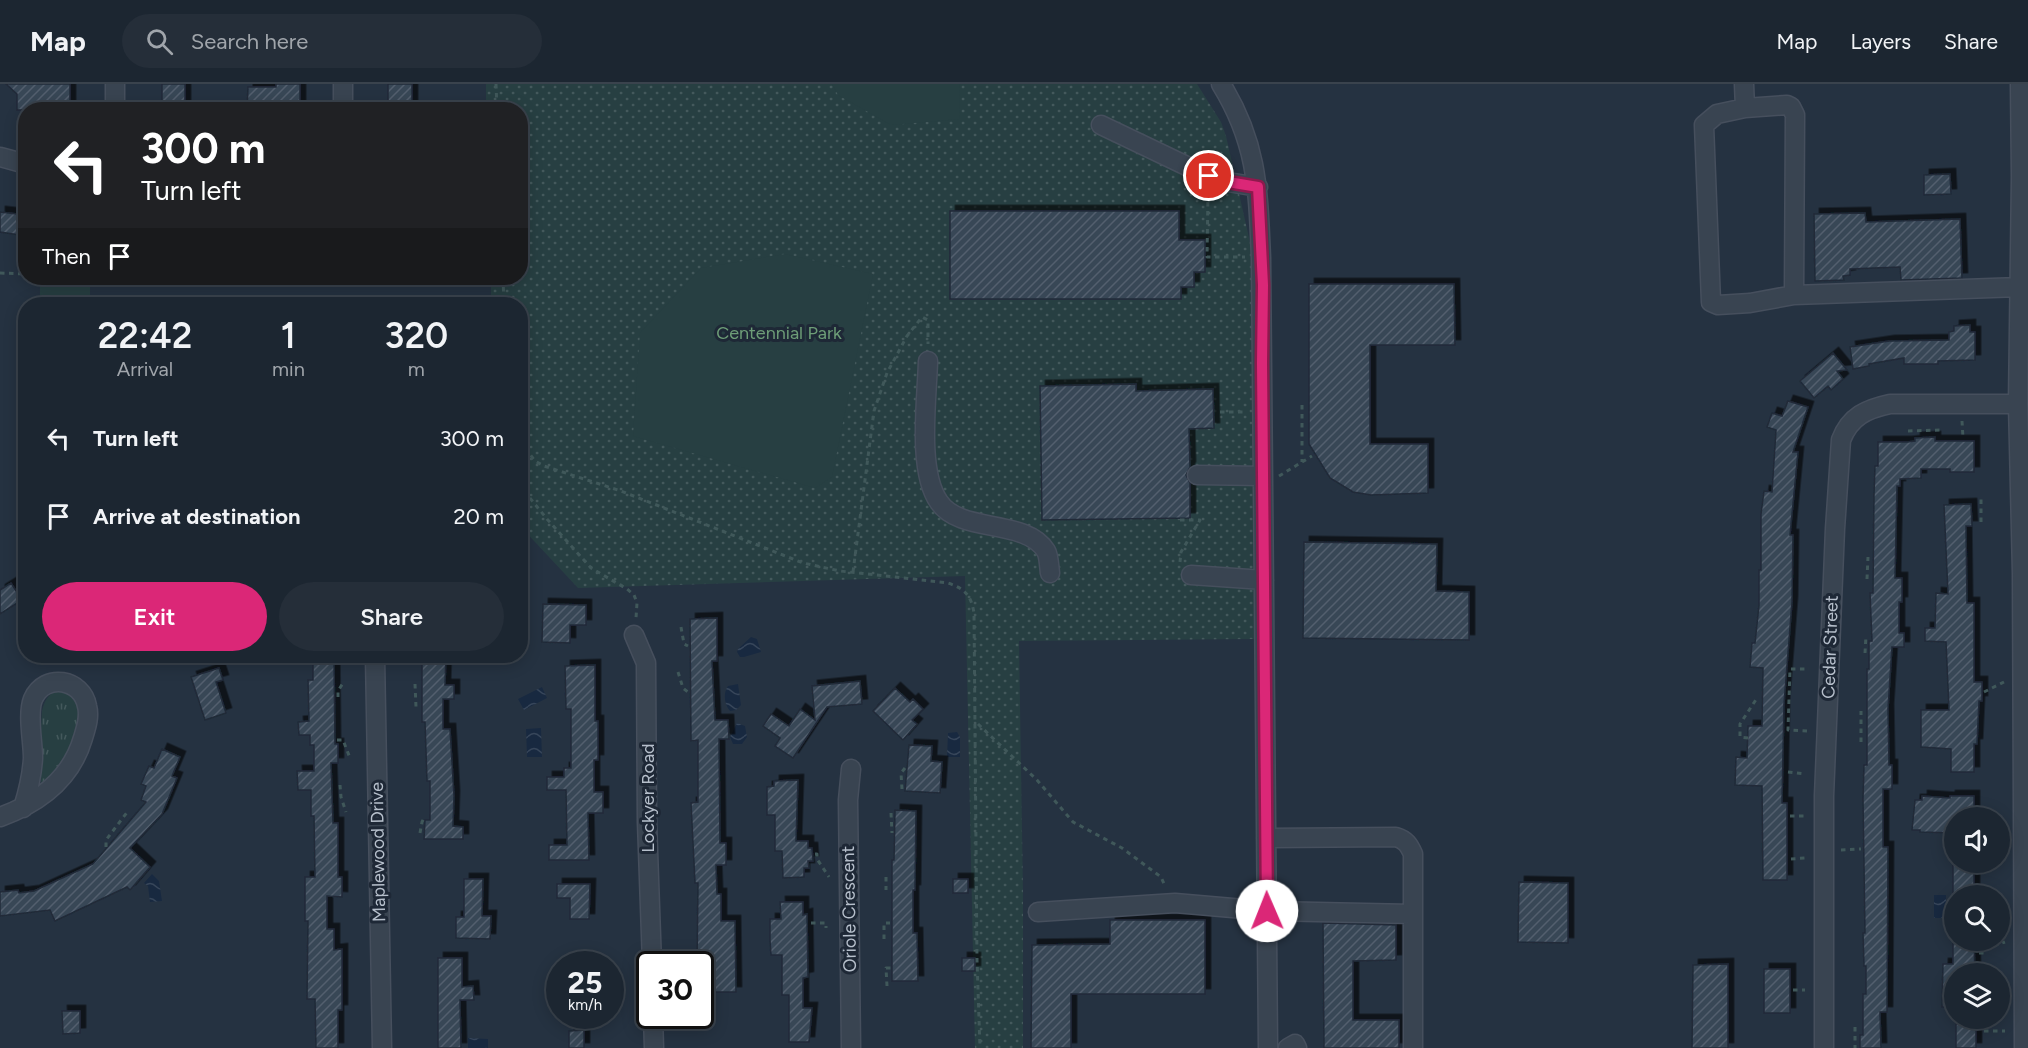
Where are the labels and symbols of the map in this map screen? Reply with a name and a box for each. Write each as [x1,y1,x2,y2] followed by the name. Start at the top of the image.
[1183,150,1234,201] pin
[716,322,842,344] park label: Centennial Park
[1817,595,1843,699] street label: Cedar Street
[637,743,659,853] street label: Lockyer Road
[366,782,390,922] street label: Maplewood Drive
[837,845,861,972] street label: Oriole Crescent
[1235,879,1299,943] position arrow
[636,951,714,1029] speed limit sign: 30

